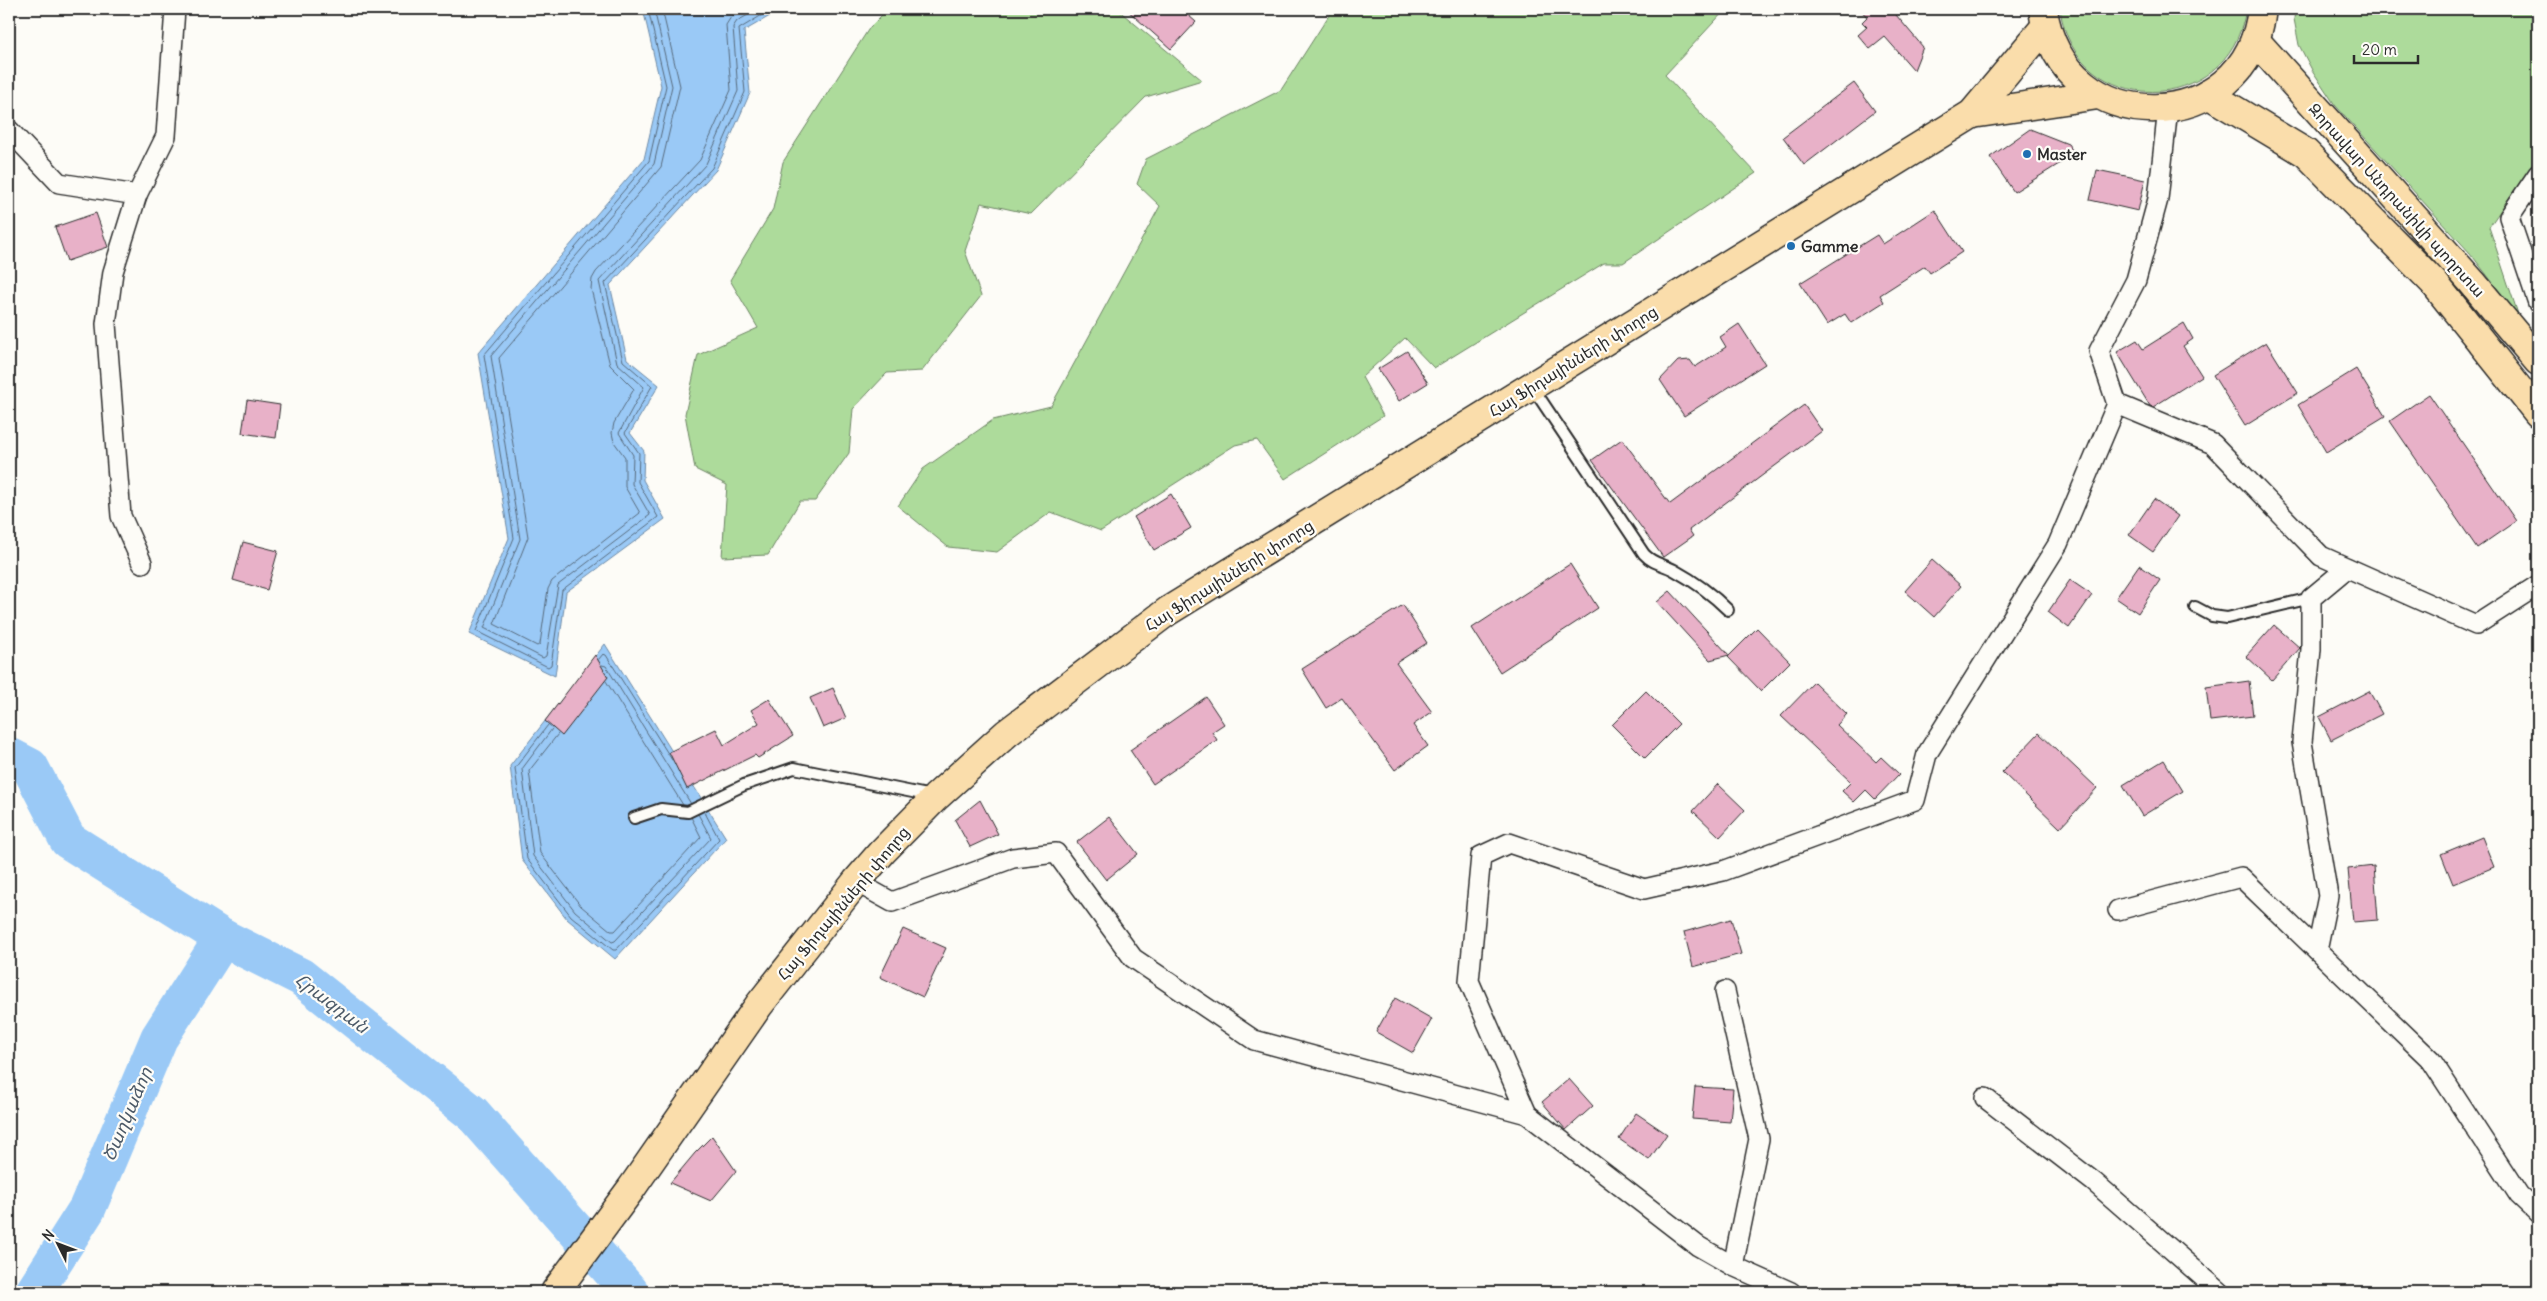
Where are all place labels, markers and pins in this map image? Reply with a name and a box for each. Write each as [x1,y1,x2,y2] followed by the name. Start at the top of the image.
[2037,144,2087,164] place label: Master
[2021,148,2033,160] marker: Master
[1801,236,1859,256] place label: Gamme
[1785,240,1797,252] marker: Gamme

